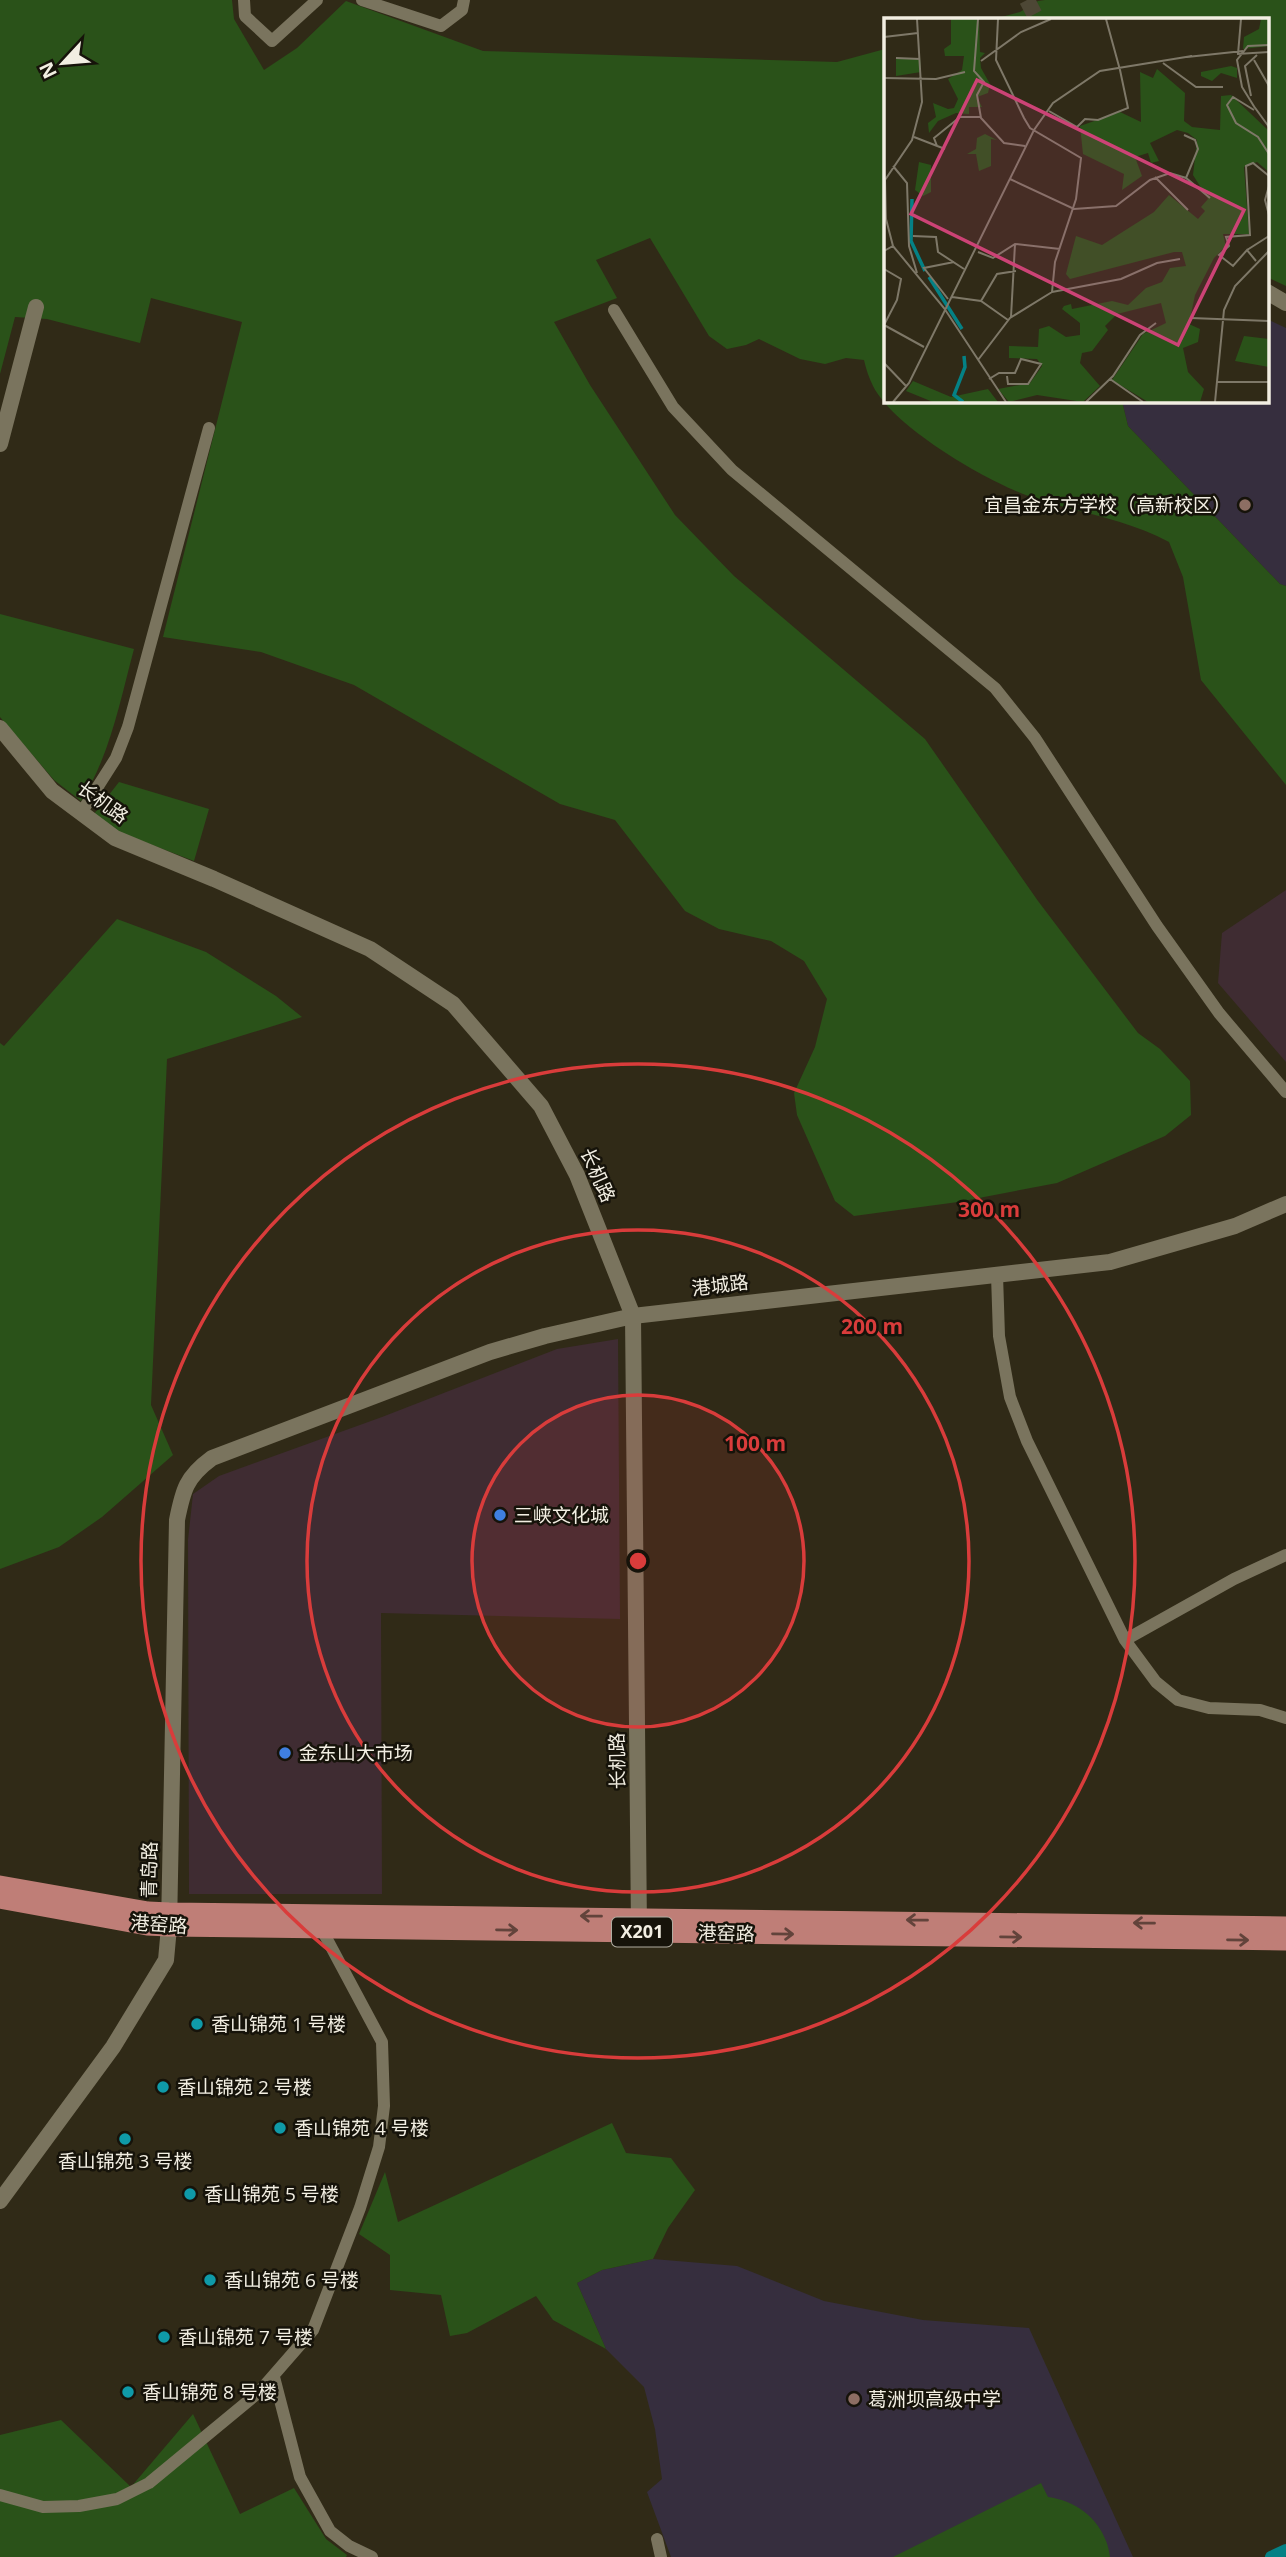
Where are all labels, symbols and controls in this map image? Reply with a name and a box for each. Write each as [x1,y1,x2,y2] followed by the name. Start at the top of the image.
[884,18,1268,402] inset map
[28,28,98,98] north arrow
[33,58,63,83] text: N
[984,492,1231,518] place label: 宜昌金东方学校（高新校区）
[1237,497,1253,513] marker: 宜昌金东方学校（高新校区）
[72,775,134,829] street label: 长机路
[575,1144,621,1206] street label: 长机路
[958,1195,1020,1223] text: 300 m
[690,1269,750,1301] street label: 港城路
[841,1312,903,1340] text: 200 m
[724,1429,786,1457] text: 100 m
[514,1502,609,1528] place label: 三峡文化城
[492,1507,508,1523] marker: 三峡文化城
[626,1549,650,1573] centre of rings
[604,1732,630,1790] street label: 长机路
[299,1740,413,1766] place label: 金东山大市场
[277,1745,293,1761] marker: 金东山大市场
[136,1841,162,1899] street label: 青岛路
[130,1909,188,1939] street label: 港窑路
[580,1909,603,1923] one-way arrow
[906,1913,929,1927] one-way arrow
[1133,1916,1156,1929] one-way arrow
[612,1918,672,1946] road number: X201
[697,1920,755,1946] street label: 港窑路
[495,1924,518,1937] one-way arrow
[772,1927,795,1941] one-way arrow
[999,1930,1022,1944] one-way arrow
[1227,1934,1250,1947] one-way arrow
[211,2011,346,2037] place label: 香山锦苑 1 号楼
[189,2016,205,2032] marker: 香山锦苑 1 号楼
[177,2074,312,2100] place label: 香山锦苑 2 号楼
[155,2079,171,2095] marker: 香山锦苑 2 号楼
[294,2115,429,2141] place label: 香山锦苑 4 号楼
[272,2120,288,2136] marker: 香山锦苑 4 号楼
[117,2131,133,2147] marker: 香山锦苑 3 号楼
[58,2148,192,2174] place label: 香山锦苑 3 号楼
[204,2181,339,2207] place label: 香山锦苑 5 号楼
[182,2186,198,2202] marker: 香山锦苑 5 号楼
[224,2267,359,2293] place label: 香山锦苑 6 号楼
[202,2272,218,2288] marker: 香山锦苑 6 号楼
[178,2324,313,2350] place label: 香山锦苑 7 号楼
[156,2329,172,2345] marker: 香山锦苑 7 号楼
[142,2379,277,2405] place label: 香山锦苑 8 号楼
[120,2384,136,2400] marker: 香山锦苑 8 号楼
[868,2386,1001,2412] place label: 葛洲坝高级中学
[846,2391,862,2407] marker: 葛洲坝高级中学

